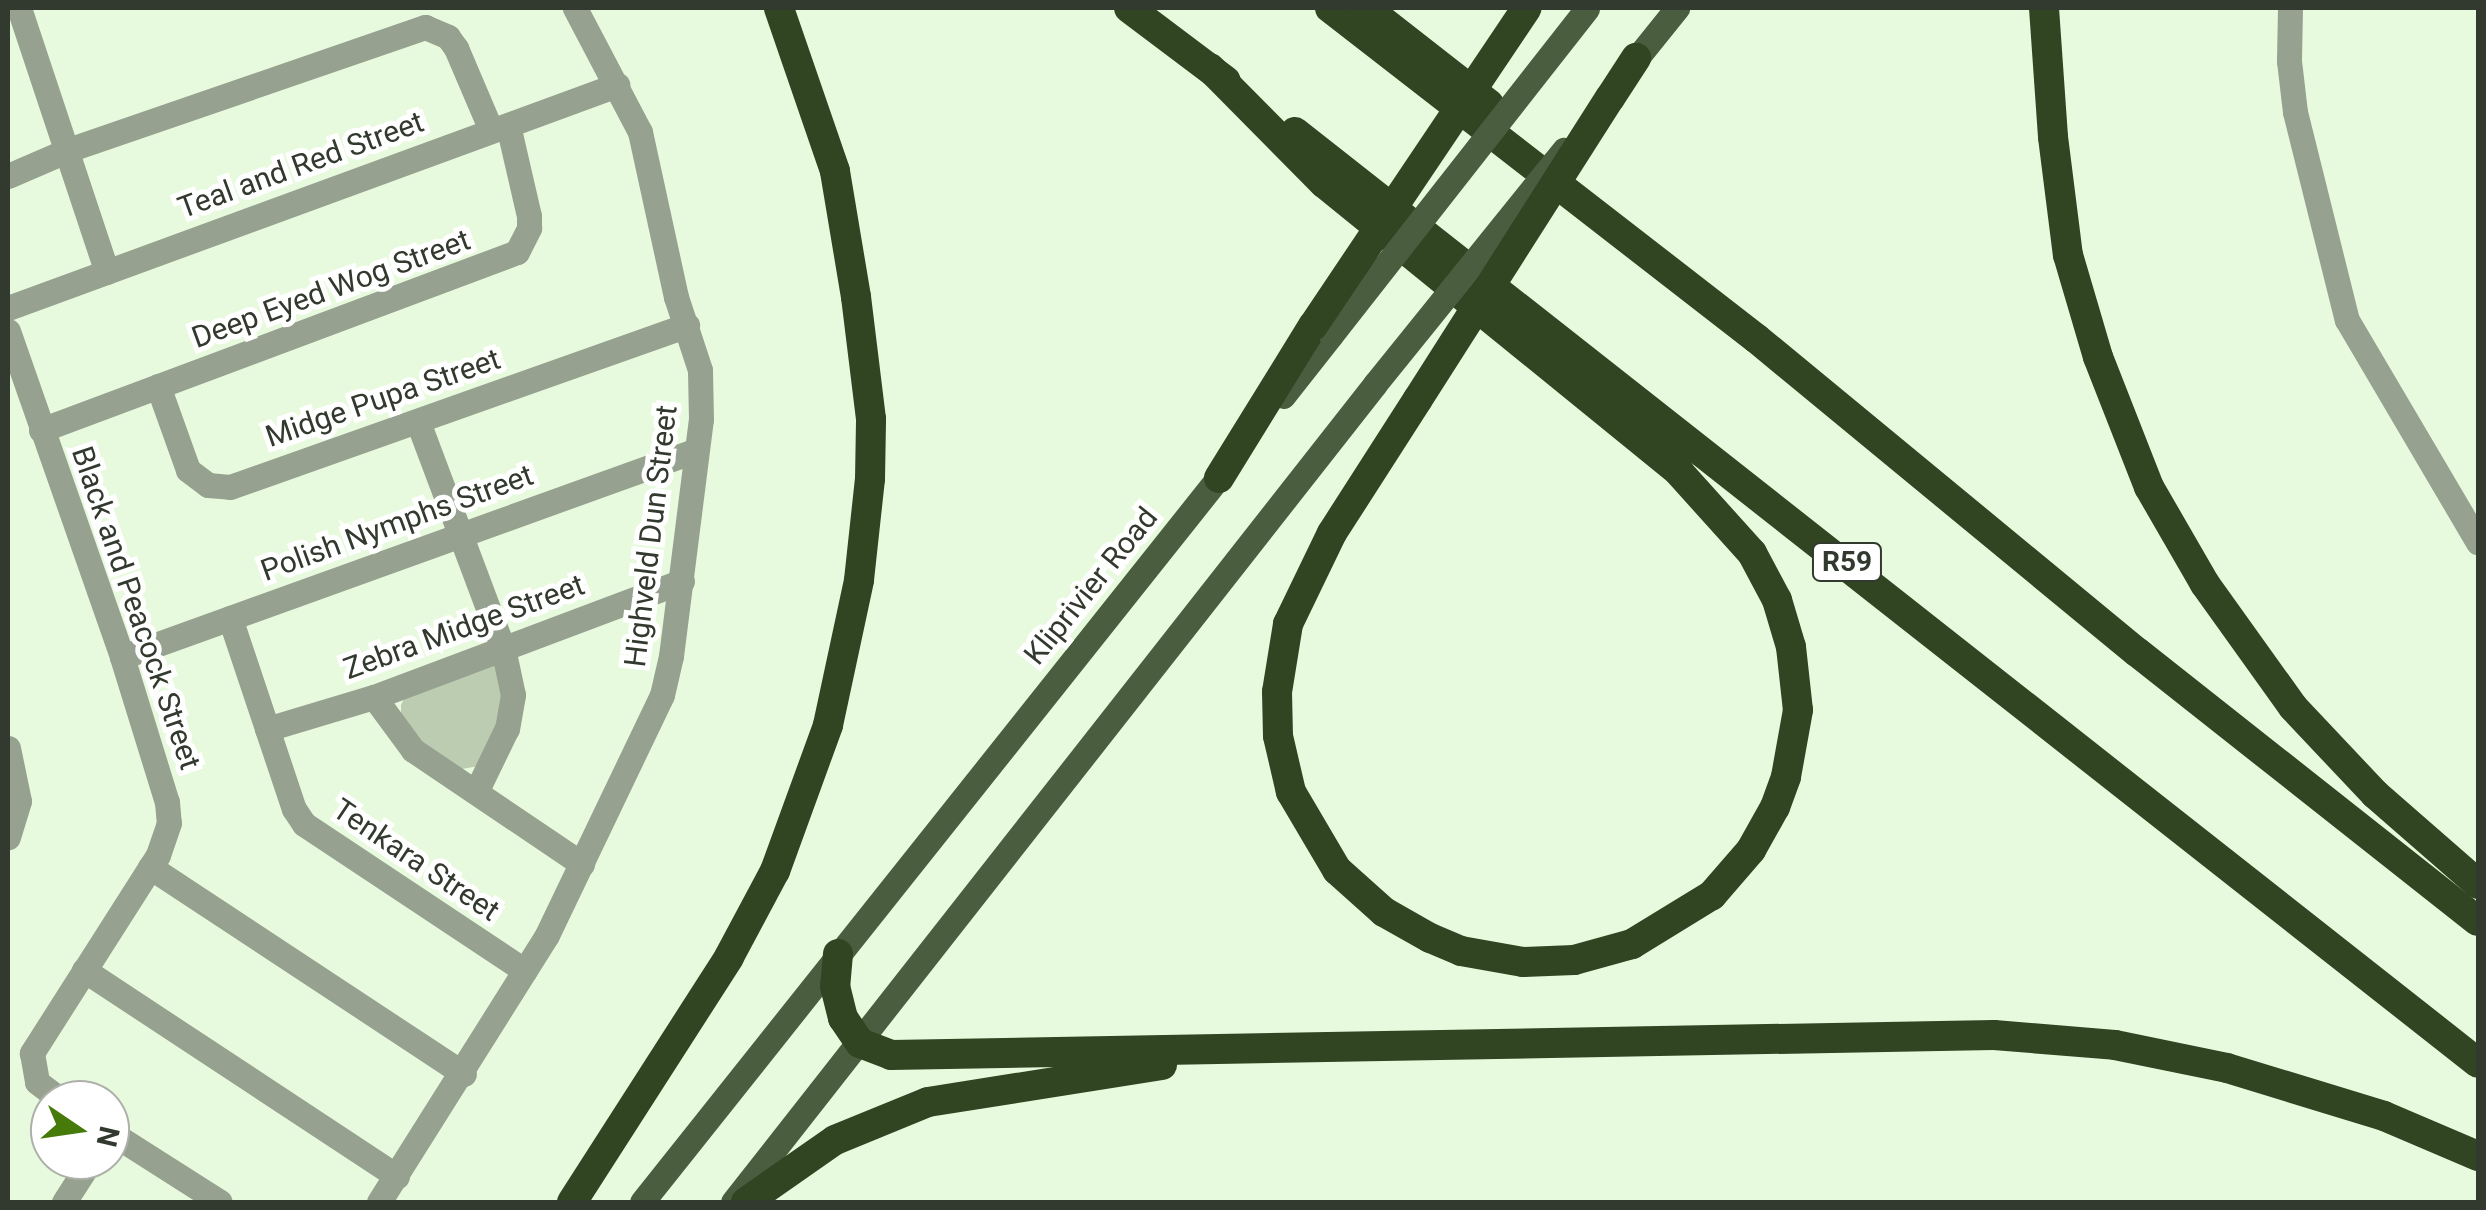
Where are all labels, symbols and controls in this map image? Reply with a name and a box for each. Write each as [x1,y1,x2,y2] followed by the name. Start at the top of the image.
[173,104,429,226] street label: Teal and Red Street
[187,222,475,356] street label: Deep Eyed Wog Street
[261,341,505,455] street label: Midge Pupa Street
[617,403,685,669] street label: Highveld Dun Street
[64,442,208,774] street label: Black and Peacock Street
[256,457,538,589] street label: Polish Nymphs Street
[1017,500,1165,672] street label: Kliprivier Road
[1810,539,1884,585] road number: R59
[339,567,589,687] street label: Zebra Midge Street
[326,791,506,929] street label: Tenkara Street
[30,1080,130,1180] north arrow
[89,1123,126,1150] text: N

